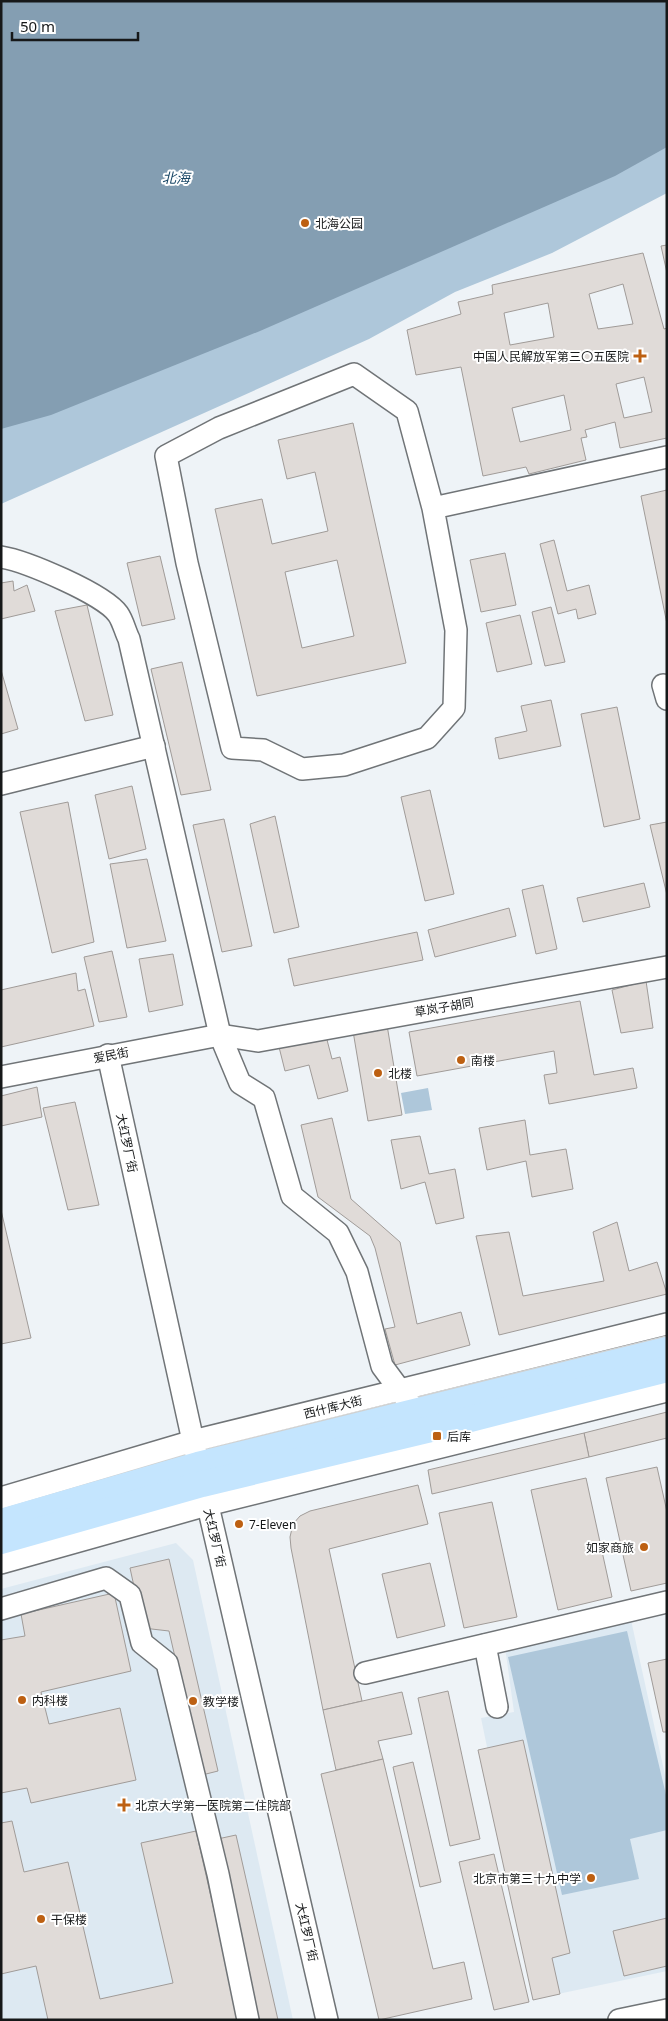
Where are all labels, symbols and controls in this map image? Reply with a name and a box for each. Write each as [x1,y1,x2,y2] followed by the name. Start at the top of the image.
[12,10,139,42] scale bar
[20,16,55,36] text: 50 m
[162,168,192,187] water label: 北海
[315,215,363,232] place label: 北海公园
[299,217,311,229] marker: 北海公园
[473,348,629,365] place label: 中国人民解放军第三〇五医院
[633,349,647,363] marker: 中国人民解放军第三〇五医院
[413,993,475,1021] street label: 草岚子胡同
[92,1043,130,1067] street label: 爱民街
[471,1052,495,1069] place label: 南楼
[455,1054,467,1066] marker: 南楼
[388,1065,412,1082] place label: 北楼
[372,1067,384,1079] marker: 北楼
[112,1112,142,1174] street label: 大红罗厂街
[302,1391,364,1423] street label: 西什库大街
[447,1428,471,1445] place label: 后库
[431,1430,443,1442] marker: 后库
[200,1507,230,1569] street label: 大红罗厂街
[249,1516,296,1533] place label: 7-Eleven
[233,1518,245,1530] marker: 7-Eleven
[586,1539,634,1556] place label: 如家商旅
[638,1541,650,1553] marker: 如家商旅
[32,1692,68,1709] place label: 内科楼
[203,1693,239,1710] place label: 教学楼
[16,1694,28,1706] marker: 内科楼
[187,1695,199,1707] marker: 教学楼
[135,1797,291,1814] place label: 北京大学第一医院第二住院部
[117,1798,131,1812] marker: 北京大学第一医院第二住院部
[473,1870,581,1887] place label: 北京市第三十九中学
[585,1872,597,1884] marker: 北京市第三十九中学
[292,1901,322,1963] street label: 大红罗厂街
[51,1911,87,1928] place label: 干保楼
[35,1913,47,1925] marker: 干保楼

